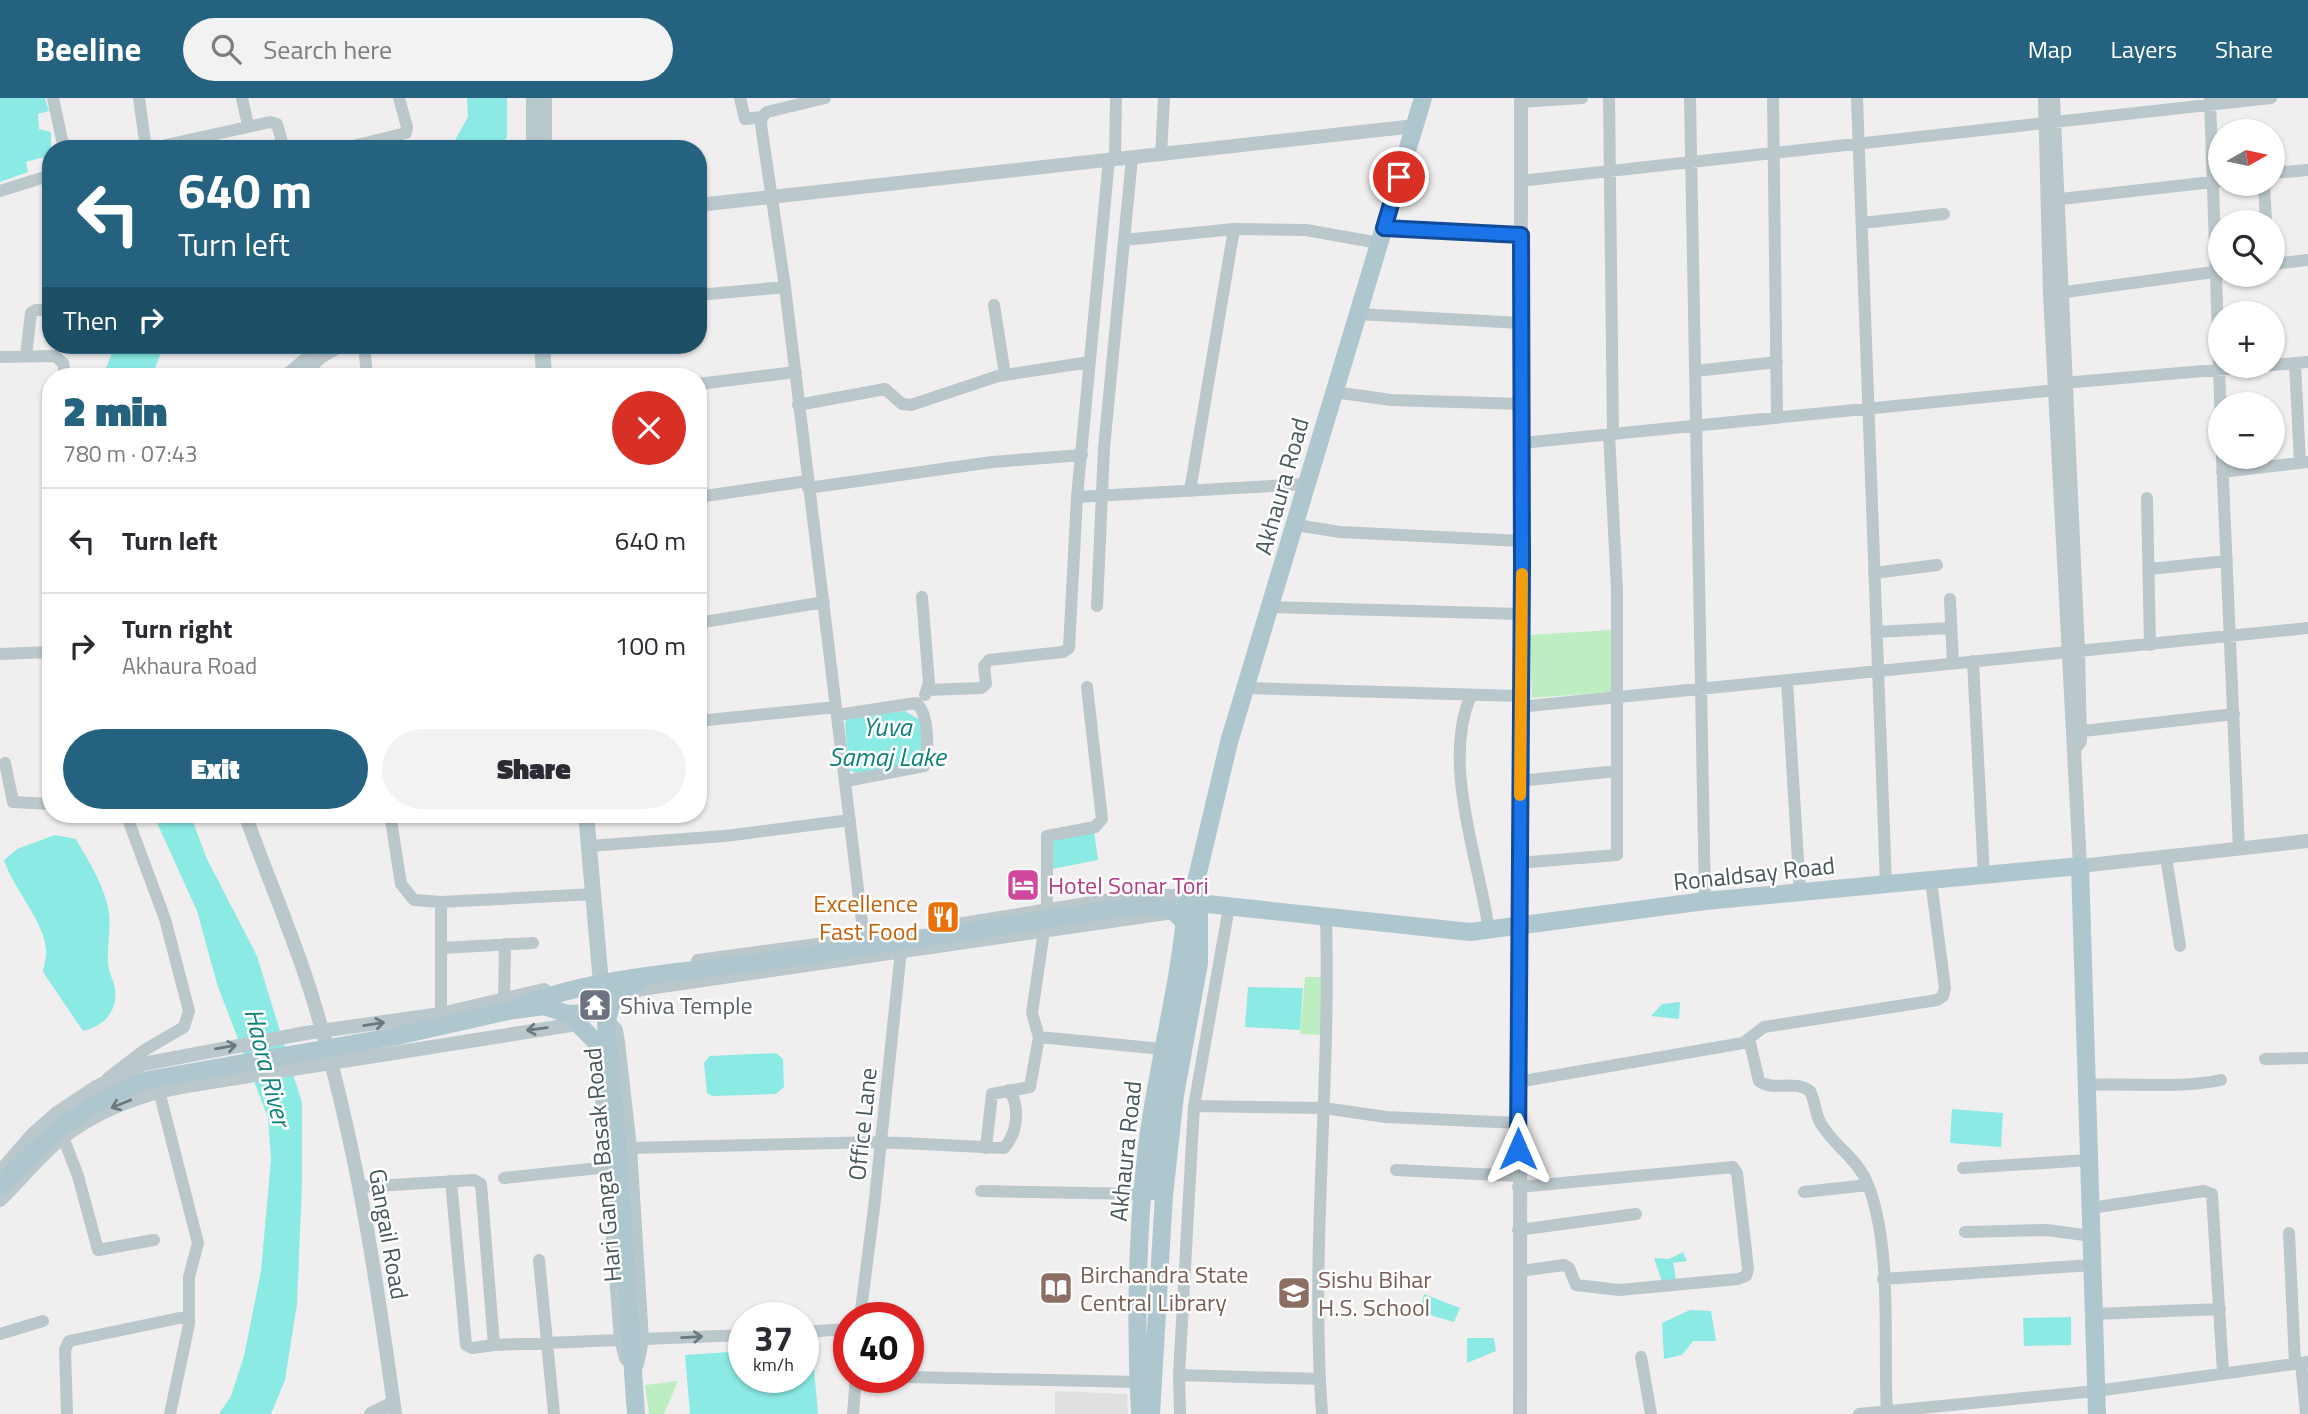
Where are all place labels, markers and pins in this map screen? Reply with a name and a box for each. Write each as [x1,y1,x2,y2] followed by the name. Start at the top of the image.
[1369,147,1429,207] pin
[1004,866,1042,904] hotel icon: Hotel Sonar Tori
[1048,867,1209,903] place label: Hotel Sonar Tori
[813,885,918,949] place label: Excellence Fast Food
[924,898,962,936] restaurant icon: Excellence Fast Food
[576,986,614,1024] temple icon: Shiva Temple
[620,987,753,1023] place label: Shiva Temple
[1080,1256,1248,1320] place label: Birchandra State Central Library
[1318,1261,1432,1325] place label: Sishu Bihar H.S. School
[1037,1269,1075,1307] library icon: Birchandra State Central Library
[1275,1274,1313,1312] school or university icon: Sishu Bihar H.S. School

